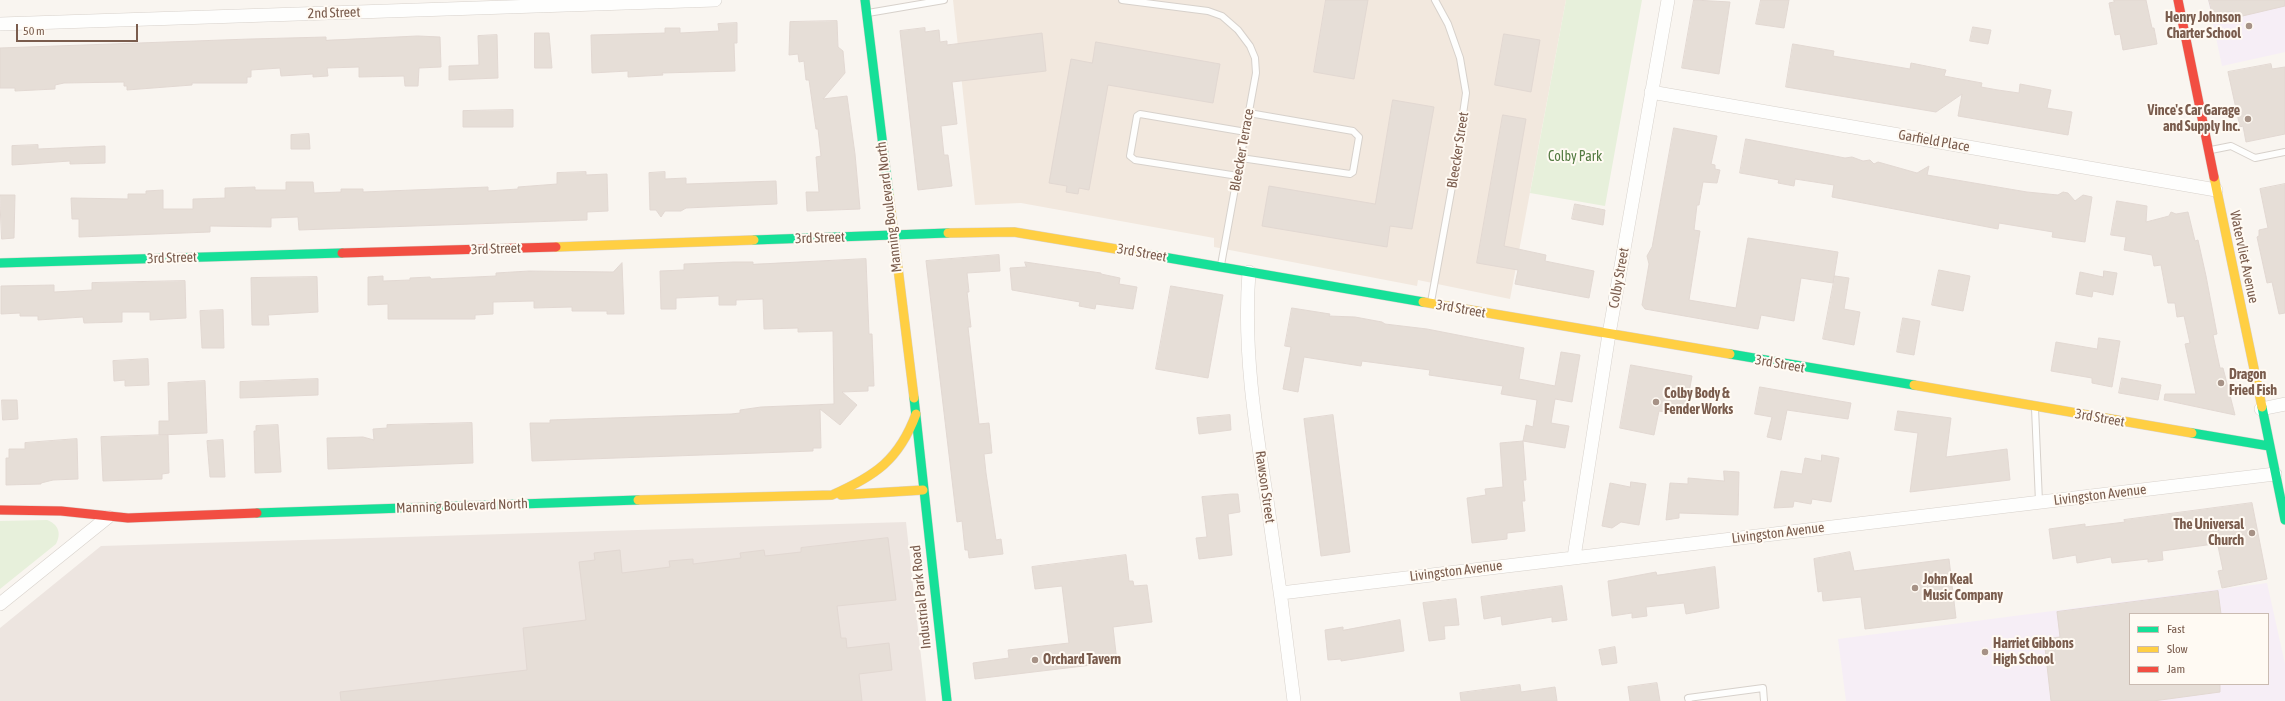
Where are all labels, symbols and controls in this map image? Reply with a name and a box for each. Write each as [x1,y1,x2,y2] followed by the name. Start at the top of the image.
[307,4,361,22] street label: 2nd Street
[2165,10,2241,42] place label: Henry Johnson Charter School
[18,16,140,42] scale bar
[2244,21,2254,31] marker: Henry Johnson Charter School
[23,24,45,38] text: 50 m
[2148,103,2240,136] place label: Vince's Car Garage and Supply Inc.
[1226,107,1258,193] street label: Bleecker Terrace
[1444,111,1472,189] street label: Bleecker Street
[2243,114,2253,124] marker: Vince's Car Garage and Supply Inc.
[1897,126,1971,156] street label: Garfield Place
[873,141,905,273] street label: Manning Boulevard North
[1548,149,1602,165] park label: Colby Park
[2226,209,2262,305] street label: Watervliet Avenue
[795,229,845,247] street label: 3rd Street
[471,240,521,258] street label: 3rd Street
[1116,240,1168,266] street label: 3rd Street
[1605,246,1633,310] street label: Colby Street
[147,249,197,267] street label: 3rd Street
[1435,296,1487,322] street label: 3rd Street
[1754,351,1806,377] street label: 3rd Street
[2229,367,2277,400] place label: Dragon Fried Fish
[2216,378,2226,388] marker: Dragon Fried Fish
[1664,386,1733,418] place label: Colby Body & Fender Works
[1651,397,1661,407] marker: Colby Body & Fender Works
[2074,405,2126,431] street label: 3rd Street
[1252,450,1278,524] street label: Rawson Street
[2053,481,2147,509] street label: Livingston Avenue
[396,495,528,517] street label: Manning Boulevard North
[2174,517,2244,550] place label: The Universal Church
[1731,519,1825,547] street label: Livingston Avenue
[2247,528,2257,538] marker: The Universal Church
[907,544,935,650] street label: Industrial Park Road
[1409,557,1503,585] street label: Livingston Avenue
[1923,572,2003,604] place label: John Keal Music Company
[1910,583,1920,593] marker: John Keal Music Company
[2129,613,2269,685] legend
[2167,622,2185,636] text: Fast
[1993,636,2074,668] place label: Harriet Gibbons High School
[2167,642,2188,656] text: Slow
[1980,647,1990,657] marker: Harriet Gibbons High School
[1043,652,1121,668] place label: Orchard Tavern
[1030,655,1040,665] marker: Orchard Tavern
[2167,662,2185,676] text: Jam

